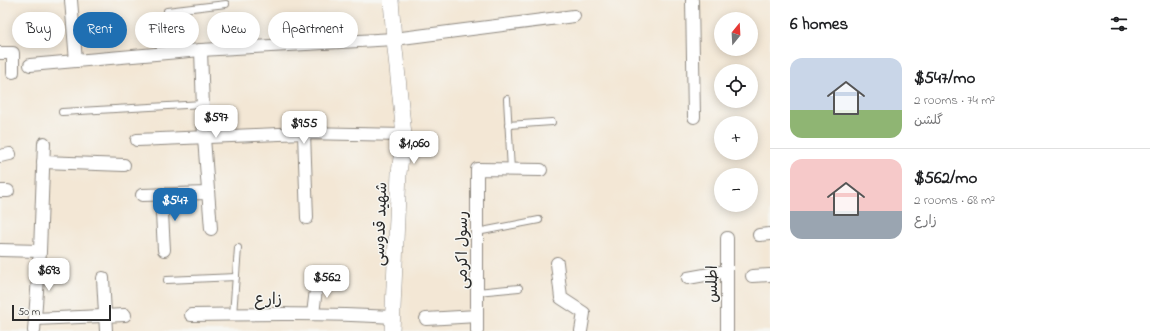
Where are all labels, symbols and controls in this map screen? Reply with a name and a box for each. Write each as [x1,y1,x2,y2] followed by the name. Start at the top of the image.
[12,12,65,48] chip: Buy
[73,12,127,48] chip: Rent
[135,12,199,48] chip: Filters
[207,12,260,48] chip: New
[268,12,358,48] chip: Apartment
[714,12,758,56] north arrow
[714,12,758,212] map controls
[790,12,848,37] text: 6 homes
[1108,13,1130,35] icon: filters
[714,64,758,108] button: locate
[914,66,975,91] text: $547/mo
[822,74,870,122] icon: home
[914,91,995,110] text: 2 rooms · 74 m²
[192,105,240,139] pin: $597
[204,108,228,127] text: $597
[280,111,328,145] pin: $955
[914,111,943,130] text: گلشن
[291,114,317,133] text: $955
[714,116,758,160] button: +
[381,131,447,165] pin: $1,060
[398,134,430,153] text: $1,060
[914,166,977,191] text: $562/mo
[714,168,758,212] button: −
[822,175,870,223] icon: home
[368,182,394,267] street label: شهید قدوسی
[151,188,199,222] pin: $547
[162,191,188,210] text: $547
[914,191,995,210] text: 2 rooms · 68 m²
[451,211,475,289] street label: رسول اکرمی
[914,211,937,230] text: زارع
[25,258,73,292] pin: $693
[38,261,60,280] text: $693
[303,265,351,299] pin: $562
[701,265,725,303] street label: اطلس
[313,268,341,287] text: $562
[254,288,282,312] street label: زارع
[12,303,111,322] scale bar
[18,304,40,320] text: 50 m

